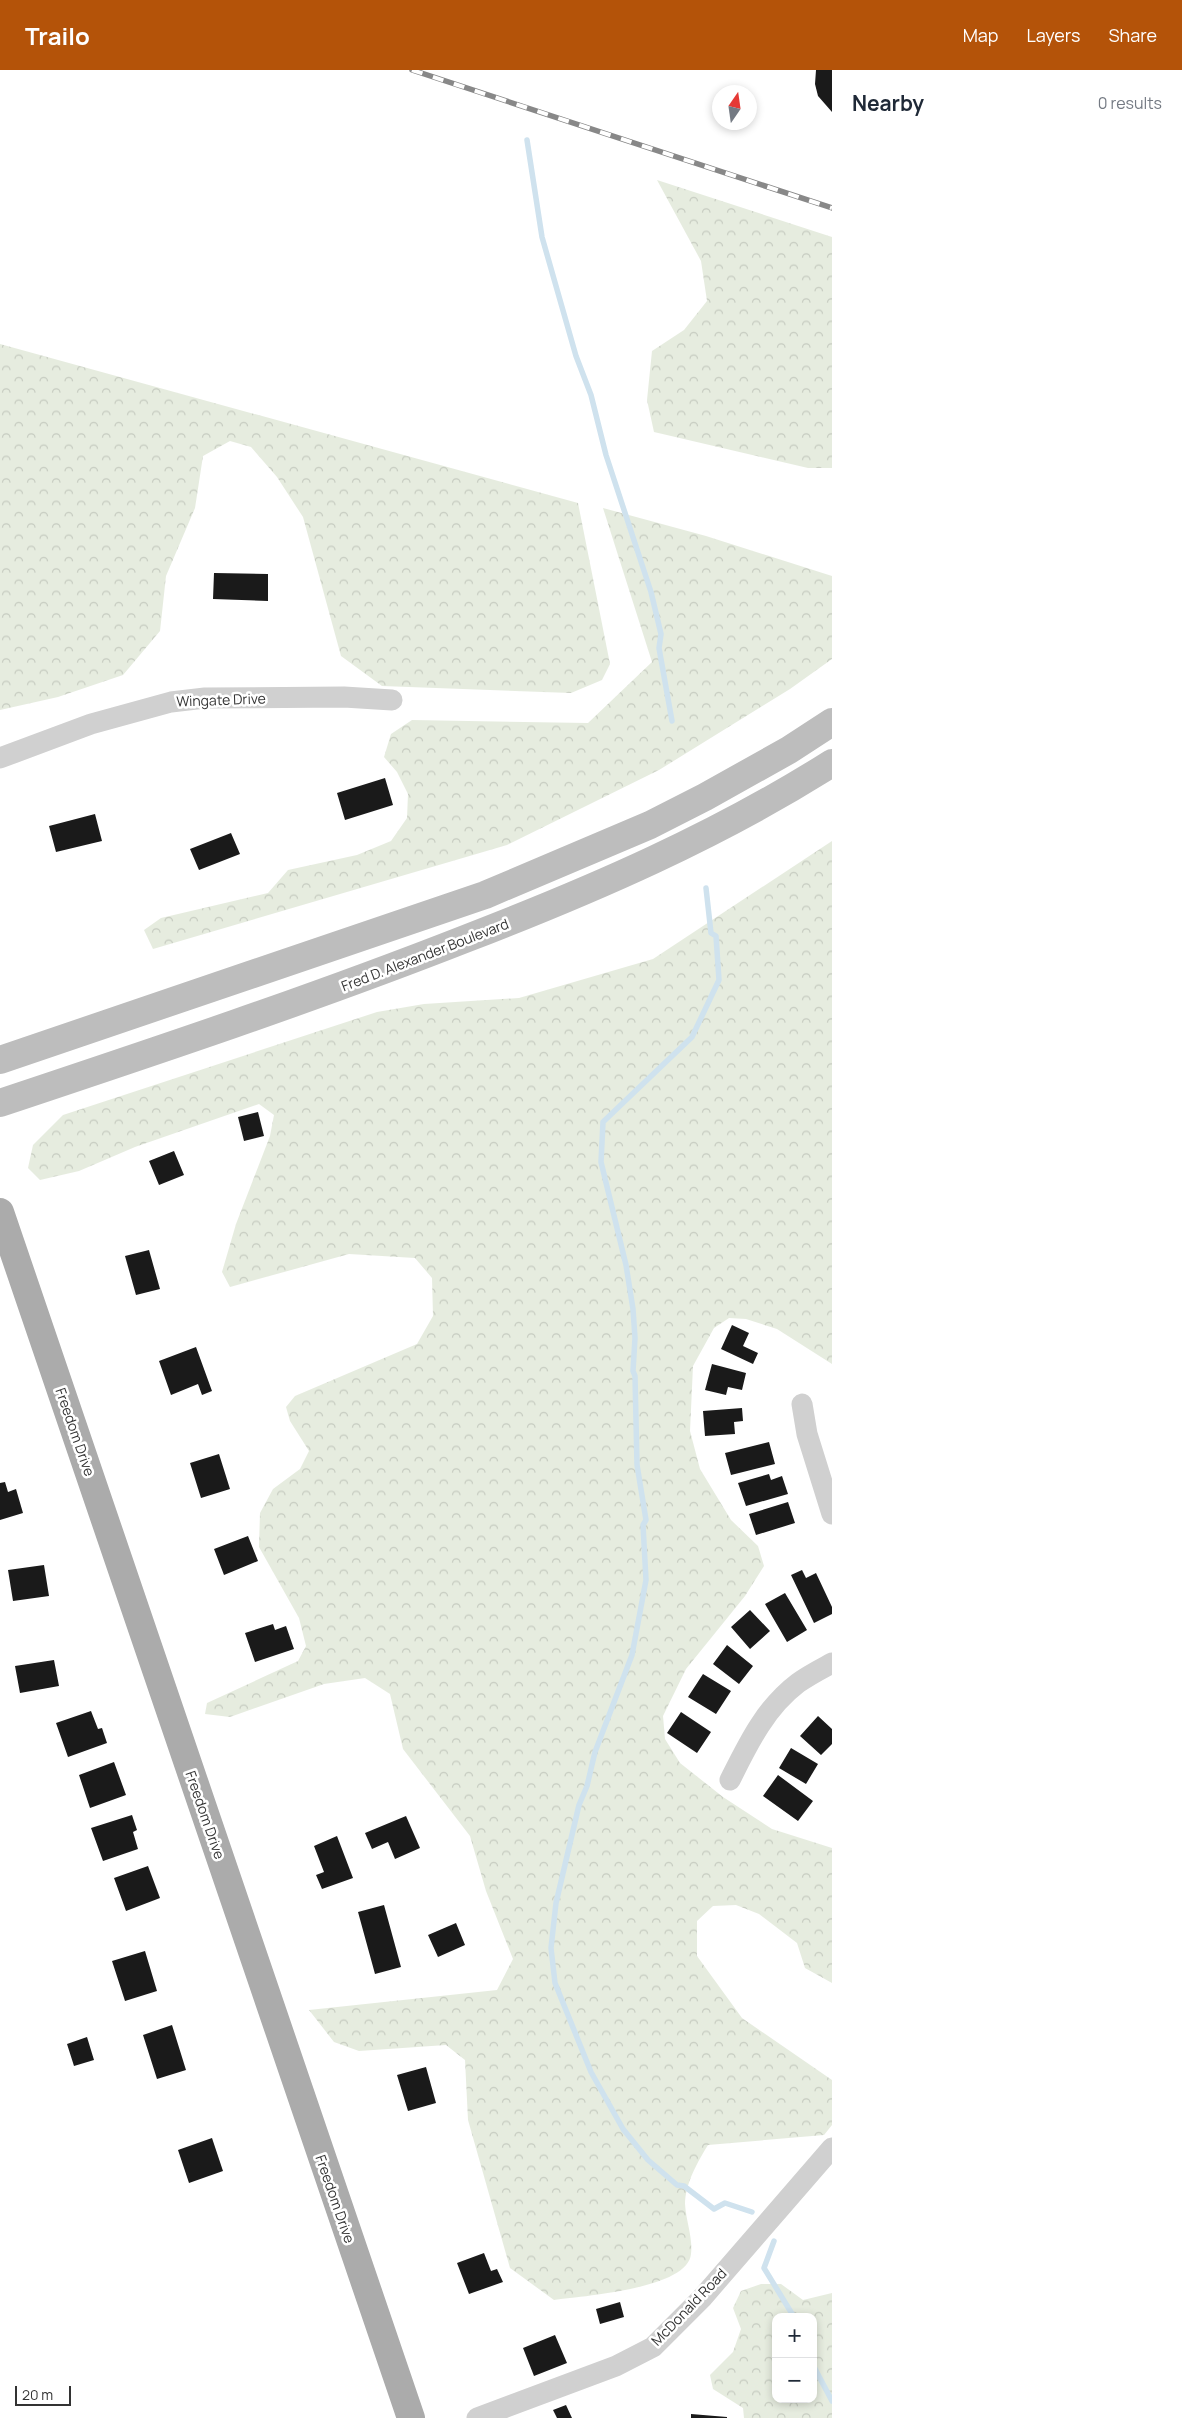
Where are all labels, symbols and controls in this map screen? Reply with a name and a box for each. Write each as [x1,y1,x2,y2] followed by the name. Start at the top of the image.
[25,19,90,52] text: Trailo
[963,23,998,47] text: Map
[1026,23,1080,47] text: Layers
[1108,23,1157,47] text: Share
[712,85,757,130] north arrow
[852,89,924,117] text: Nearby
[1098,92,1162,114] text: 0 results
[176,688,266,711] street label: Wingate Drive
[338,914,511,995] street label: Fred D. Alexander Boulevard
[51,1385,99,1479] street label: Freedom Drive
[181,1768,229,1862] street label: Freedom Drive
[311,2152,359,2246] street label: Freedom Drive
[647,2264,731,2350] street label: McDonald Road
[772,2313,817,2403] map controls
[772,2313,817,2358] button: +
[772,2358,817,2403] button: −
[15,2383,71,2406] scale bar
[22,2385,53,2404] text: 20 m

